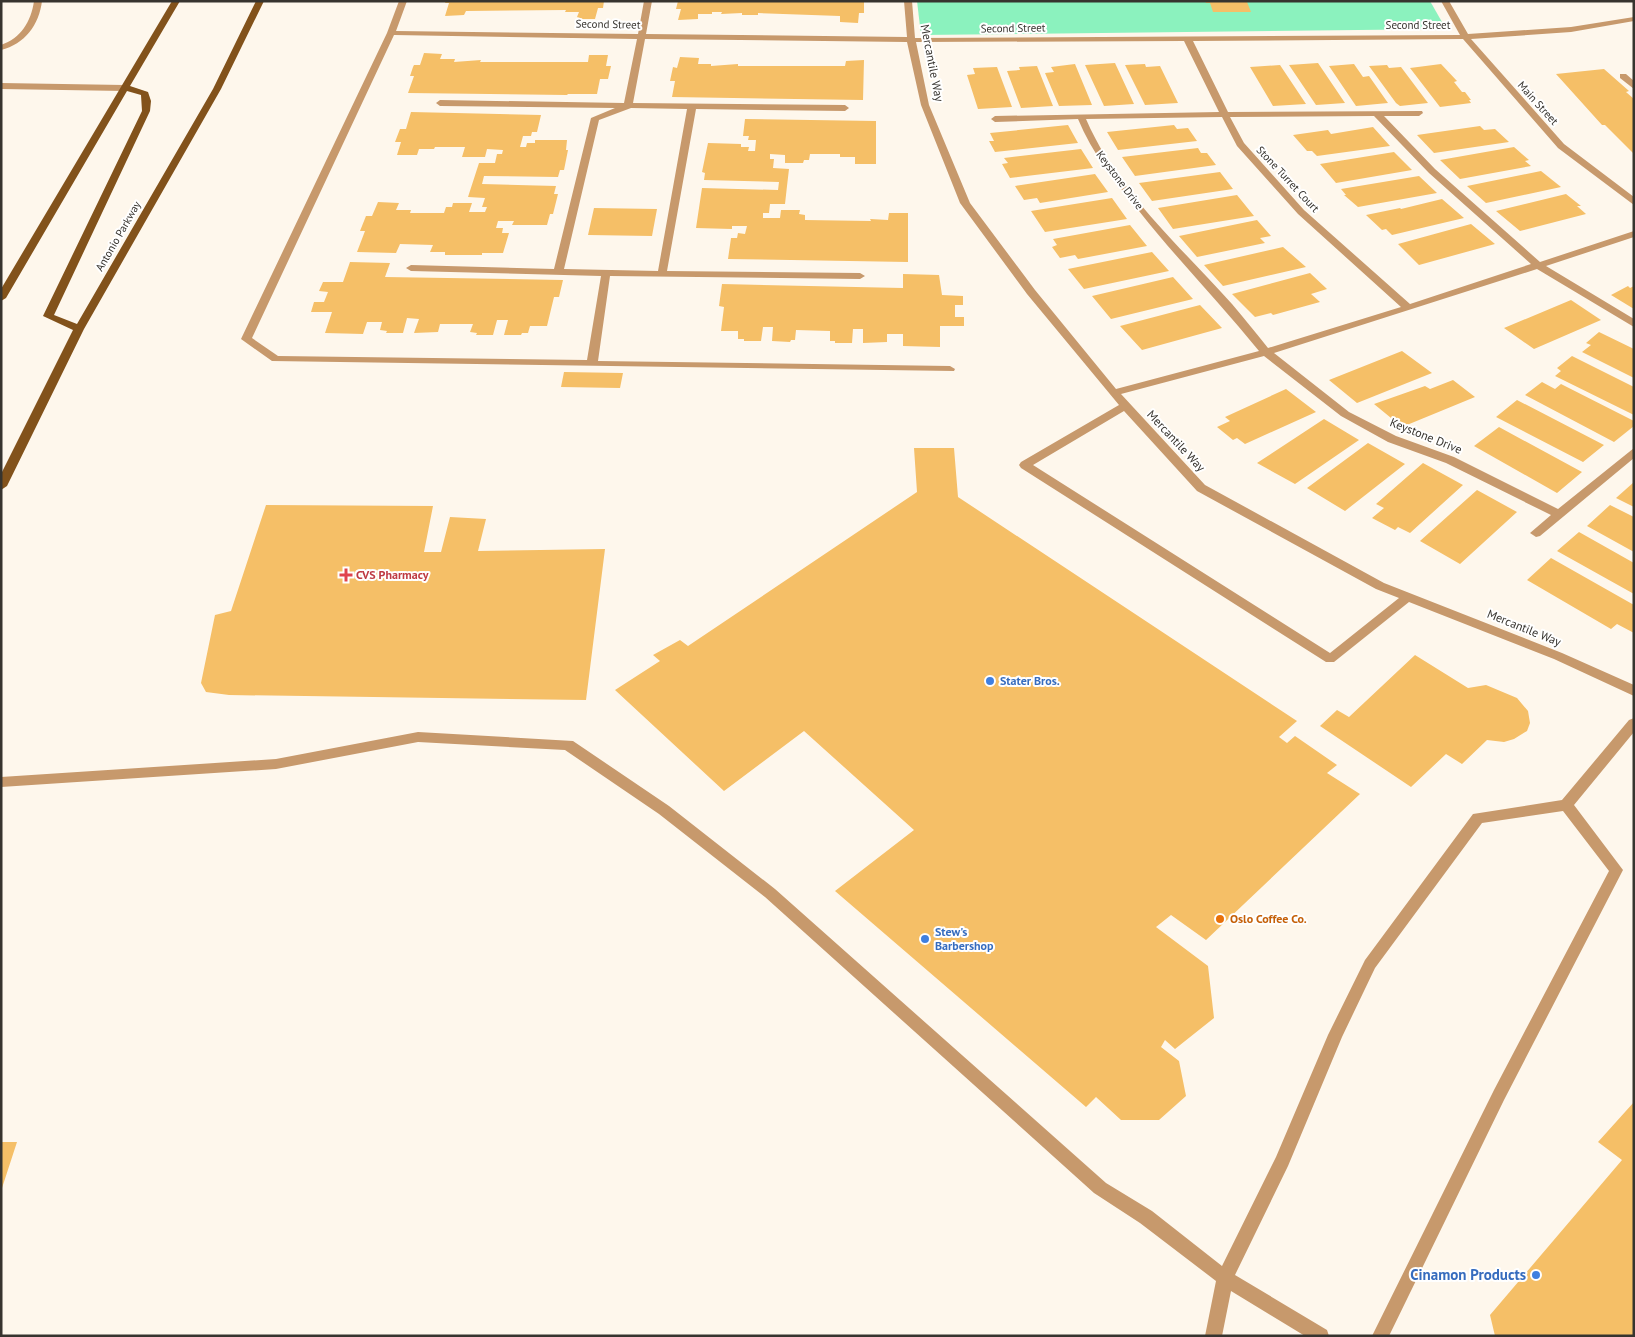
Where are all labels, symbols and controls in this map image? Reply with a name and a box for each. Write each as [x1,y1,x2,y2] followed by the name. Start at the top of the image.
[575,16,641,32] street label: Second Street
[1386,18,1451,32] street label: Second Street
[980,20,1046,36] street label: Second Street
[918,23,947,103] street label: Mercantile Way
[1515,78,1561,128] street label: Main Street
[1254,143,1323,215] street label: Stone Turret Court
[1093,148,1147,212] street label: Keystone Drive
[92,198,144,274] street label: Antonio Parkway
[1144,407,1209,475] street label: Mercantile Way
[1388,414,1464,457] street label: Keystone Drive
[356,567,429,582] place label: CVS Pharmacy
[340,569,352,581] marker: CVS Pharmacy
[1485,606,1564,649] street label: Mercantile Way
[1000,673,1060,688] place label: Stater Bros.
[984,675,996,687] marker: Stater Bros.
[1230,911,1307,926] place label: Oslo Coffee Co.
[1214,913,1226,925] marker: Oslo Coffee Co.
[935,924,994,953] place label: Stew's Barbershop
[919,933,931,945] marker: Stew's Barbershop
[1410,1265,1526,1284] place label: Cinamon Products
[1530,1269,1542,1281] marker: Cinamon Products

